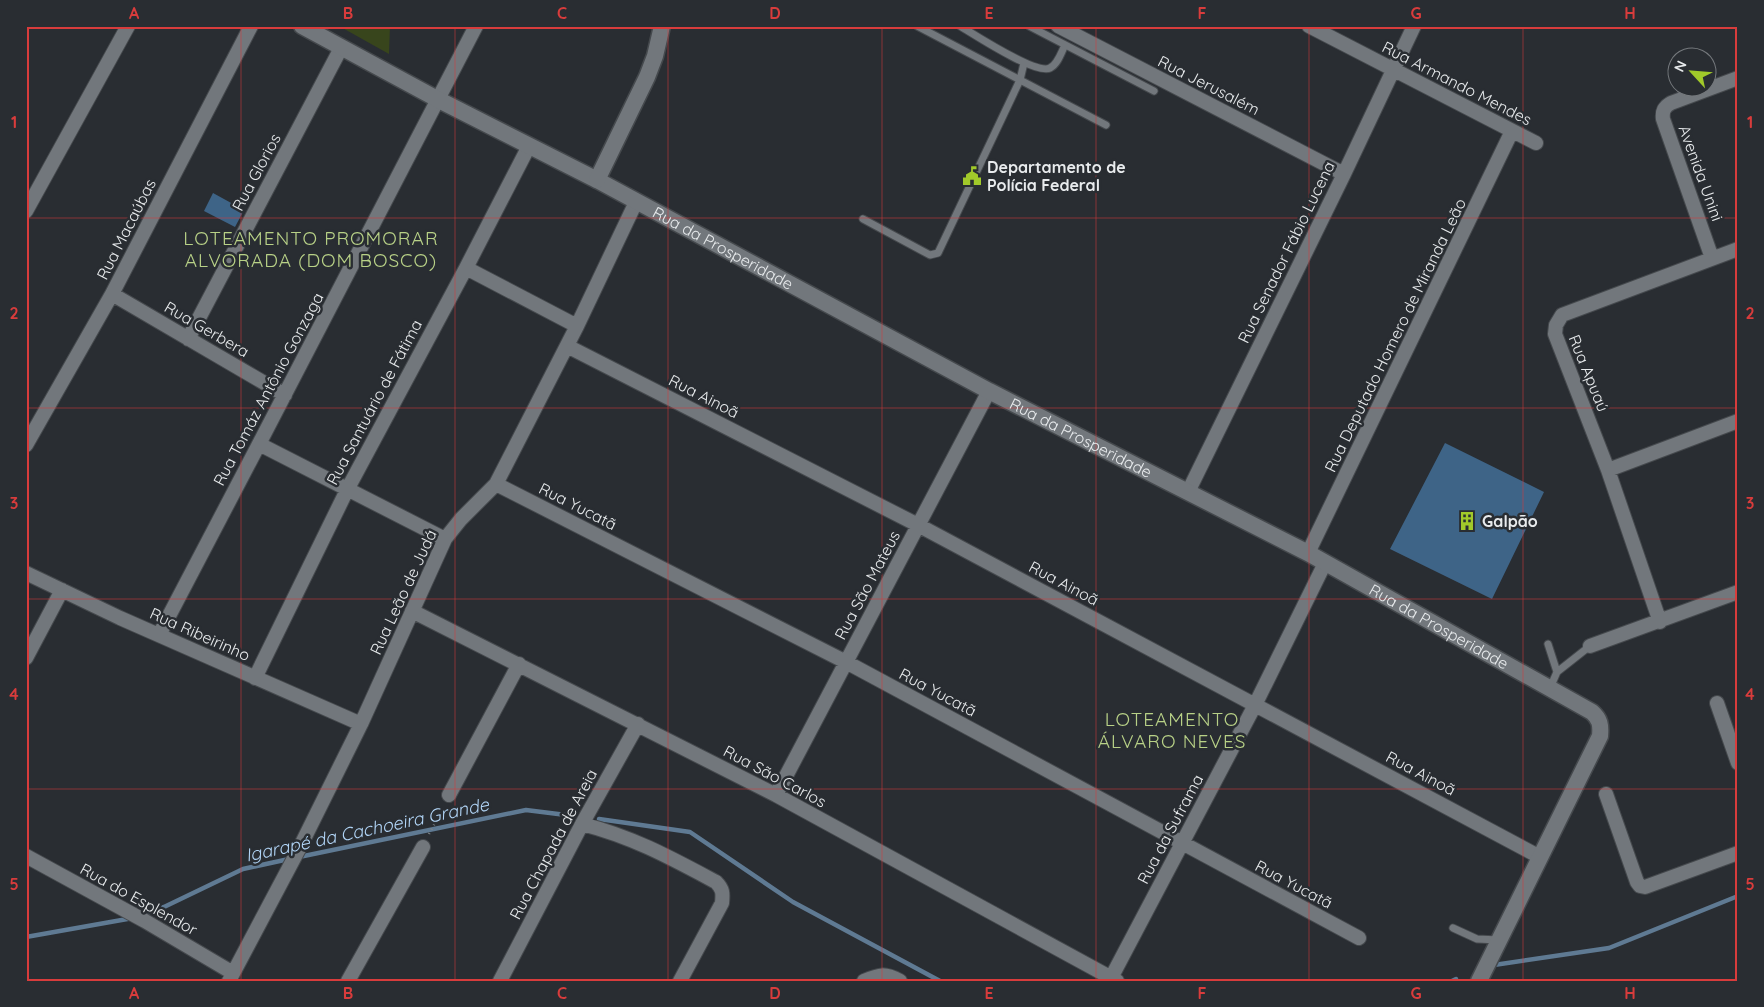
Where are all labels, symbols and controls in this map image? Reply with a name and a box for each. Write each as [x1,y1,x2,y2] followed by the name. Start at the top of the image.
[129,3,140,23] text: A
[343,3,353,23] text: B
[557,3,567,23] text: C
[769,3,781,23] text: D
[984,3,994,23] text: E
[1198,3,1207,23] text: F
[1410,3,1422,23] text: G
[1624,3,1636,23] text: H
[1379,37,1535,129] street label: Rua Armando Mendes
[1666,48,1716,98] north arrow
[1155,51,1263,119] street label: Rua Jerusalém
[1670,58,1691,75] text: N
[11,112,17,132] text: 1
[1747,112,1753,132] text: 1
[1674,122,1728,224] street label: Avenida Unini
[227,130,285,214] street label: Rua Glorios
[987,157,1126,195] place label: Departamento de Polícia Federal
[1233,158,1339,346] street label: Rua Senador Fábio Lucena
[961,165,983,187] public building icon: Departamento de Polícia Federal
[92,175,160,283] street label: Rua Macaúbas
[1320,195,1470,475] street label: Rua Deputado Homero de Miranda Leão
[649,202,797,294] street label: Rua da Prosperidade
[183,226,439,272] district label: LOTEAMENTO PROMORAR ALVORADA (DOM BOSCO)
[209,289,327,489] street label: Rua Tomáz Antônio Gonzaga
[161,297,253,361] street label: Rua Gerbera
[9,303,19,323] text: 2
[1745,303,1755,323] text: 2
[322,316,426,488] street label: Rua Santuário de Fátima
[1564,331,1614,415] street label: Rua Apuaú
[666,370,742,422] street label: Rua Ainoã
[1007,393,1155,482] street label: Rua da Prosperidade
[536,478,620,534] street label: Rua Yucatã
[10,493,18,513] text: 3
[1746,493,1754,513] text: 3
[1456,510,1478,532] building icon: Galpão
[1482,511,1538,531] place label: Galpão
[365,526,441,658] street label: Rua Leão de Judá
[830,527,904,643] street label: Rua São Mateus
[1026,556,1102,610] street label: Rua Ainoã
[1366,579,1512,673] street label: Rua da Prosperidade
[147,603,253,665] street label: Rua Ribeirinho
[896,663,980,721] street label: Rua Yucatã
[9,684,19,704] text: 4
[1745,684,1755,704] text: 4
[1098,707,1246,753] district label: LOTEAMENTO ÁLVARO NEVES
[720,741,830,811] street label: Rua São Carlos
[1383,746,1459,800] street label: Rua Ainoã
[505,765,601,923] street label: Rua Chapada de Areia
[1133,771,1207,887] street label: Rua da Suframa
[243,792,491,867] water label: Igarapé da Cachoeira Grande
[1252,855,1336,913] street label: Rua Yucatã
[77,858,201,940] street label: Rua do Esplendor
[9,874,19,894] text: 5
[1745,874,1755,894] text: 5
[129,983,140,1003] text: A
[343,983,353,1003] text: B
[557,983,567,1003] text: C
[769,983,781,1003] text: D
[984,983,994,1003] text: E
[1198,983,1207,1003] text: F
[1410,983,1422,1003] text: G
[1624,983,1636,1003] text: H

